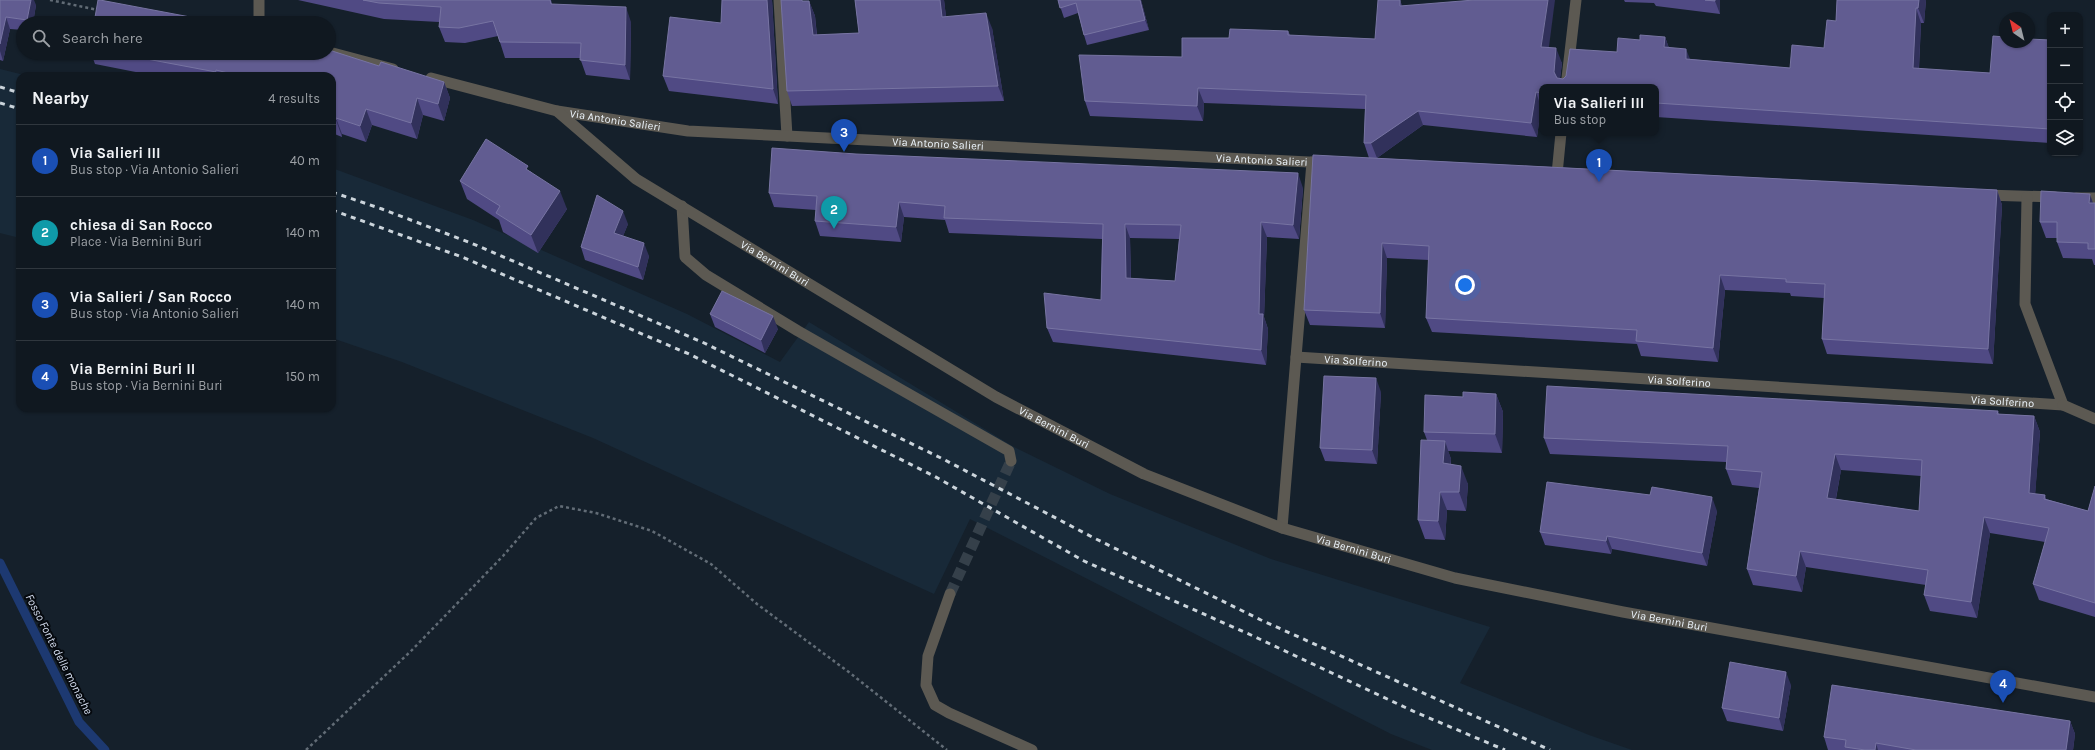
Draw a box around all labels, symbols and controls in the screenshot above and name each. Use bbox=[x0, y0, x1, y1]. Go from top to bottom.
north arrow bbox=[1999, 12, 2035, 48]
map controls bbox=[2047, 12, 2083, 156]
button: + bbox=[2047, 12, 2083, 48]
search box bbox=[16, 16, 336, 60]
icon: search bbox=[30, 27, 52, 49]
text: Search here bbox=[62, 29, 143, 47]
button: − bbox=[2047, 48, 2083, 84]
popup bbox=[1539, 84, 1659, 136]
button: locate bbox=[2047, 84, 2083, 120]
text: Nearby bbox=[32, 88, 89, 108]
text: 4 results bbox=[268, 91, 320, 106]
text: Via Salieri III bbox=[1554, 94, 1644, 112]
street label: Via Antonio Salieri bbox=[569, 107, 662, 133]
text: Bus stop bbox=[1554, 112, 1606, 127]
pin: 3 bbox=[831, 119, 857, 152]
button: layers bbox=[2047, 120, 2083, 156]
street label: Via Antonio Salieri bbox=[892, 135, 984, 152]
text: Via Salieri III bbox=[70, 144, 161, 162]
pin: 1 bbox=[1586, 149, 1612, 182]
street label: Via Antonio Salieri bbox=[1216, 151, 1308, 168]
text: 1 bbox=[43, 153, 47, 168]
text: 40 m bbox=[290, 153, 320, 168]
text: Bus stop · Via Antonio Salieri bbox=[70, 162, 239, 177]
pin: 2 bbox=[821, 196, 847, 229]
text: chiesa di San Rocco bbox=[70, 216, 213, 234]
text: 2 bbox=[41, 225, 49, 240]
text: 140 m bbox=[285, 225, 320, 240]
text: Place · Via Bernini Buri bbox=[70, 234, 202, 249]
street label: Via Bernini Buri bbox=[738, 237, 812, 289]
your location bbox=[1455, 275, 1475, 295]
text: Via Salieri / San Rocco bbox=[70, 288, 232, 306]
text: 3 bbox=[41, 297, 49, 312]
text: 140 m bbox=[285, 297, 320, 312]
text: Bus stop · Via Antonio Salieri bbox=[70, 306, 239, 321]
street label: Via Solferino bbox=[1324, 352, 1388, 369]
text: Via Bernini Buri II bbox=[70, 360, 195, 378]
text: 4 bbox=[41, 369, 49, 384]
text: 150 m bbox=[285, 369, 320, 384]
street label: Via Solferino bbox=[1647, 373, 1711, 389]
text: Bus stop · Via Bernini Buri bbox=[70, 378, 223, 393]
street label: Via Solferino bbox=[1971, 393, 2035, 410]
street label: Via Bernini Buri bbox=[1017, 404, 1092, 451]
street label: Via Bernini Buri bbox=[1314, 532, 1393, 566]
water label: Fosso Fonte delle monache bbox=[22, 591, 96, 717]
street label: Via Bernini Buri bbox=[1630, 607, 1709, 634]
pin: 4 bbox=[1990, 670, 2016, 703]

